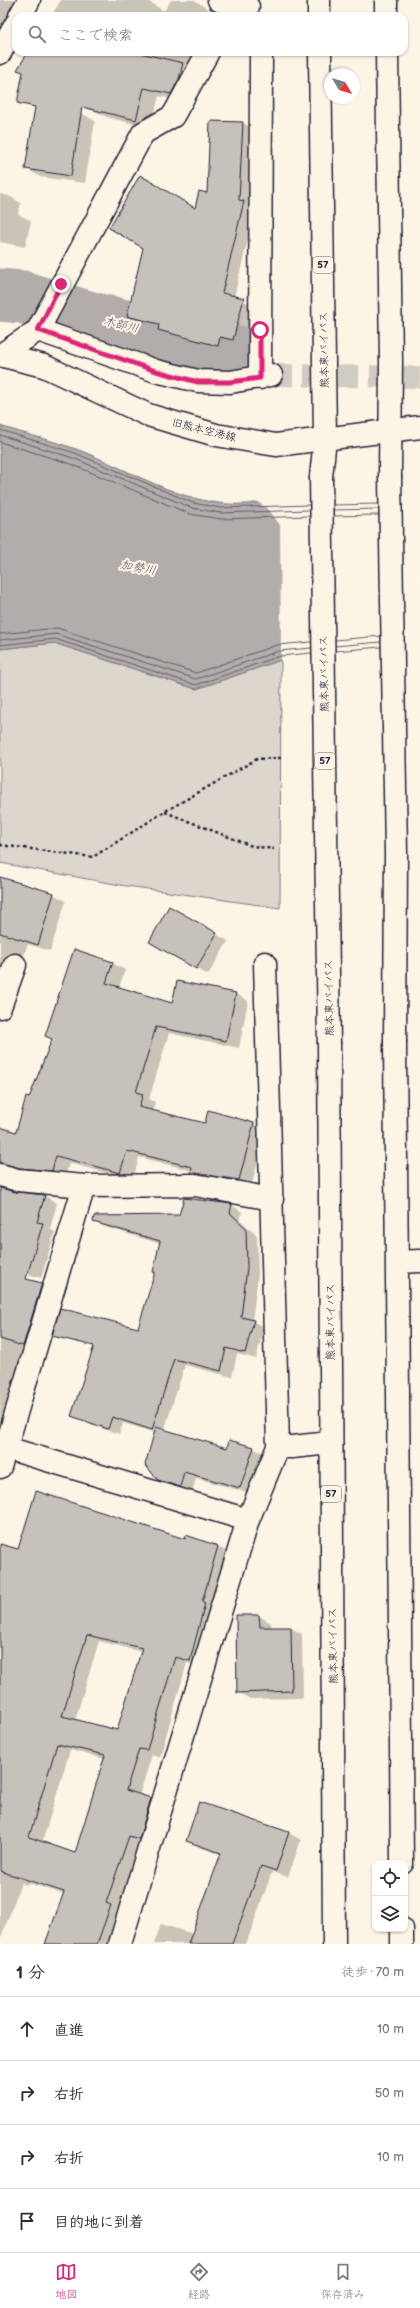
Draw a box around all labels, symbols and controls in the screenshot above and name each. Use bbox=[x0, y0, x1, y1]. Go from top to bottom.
search box bbox=[12, 12, 408, 56]
icon: search bbox=[26, 23, 48, 45]
text: ここで検索 bbox=[58, 26, 133, 45]
north arrow bbox=[324, 68, 360, 104]
road number: 57 bbox=[313, 257, 333, 273]
route end bbox=[52, 275, 70, 293]
street label: 熊本東バイパス bbox=[317, 312, 331, 388]
water label: 木部川 bbox=[102, 314, 140, 336]
route start bbox=[251, 321, 269, 339]
street label: 旧熊本空港線 bbox=[170, 416, 238, 444]
water label: 加勢川 bbox=[119, 557, 157, 579]
street label: 熊本東バイパス bbox=[317, 636, 331, 712]
road number: 57 bbox=[315, 753, 335, 769]
street label: 熊本東バイパス bbox=[322, 960, 336, 1036]
street label: 熊本東バイパス bbox=[324, 1284, 337, 1360]
road number: 57 bbox=[321, 1486, 341, 1502]
street label: 熊本東バイパス bbox=[326, 1608, 340, 1684]
map controls bbox=[372, 1860, 408, 1932]
button: locate bbox=[372, 1860, 408, 1896]
button: layers bbox=[372, 1896, 408, 1932]
text: 1 分 bbox=[16, 1963, 45, 1983]
text: 徒歩 · 70 m bbox=[342, 1964, 404, 1980]
icon: ahead bbox=[16, 2018, 38, 2040]
text: 直進 bbox=[54, 2021, 84, 2040]
text: 10 m bbox=[377, 2021, 404, 2037]
icon: right bbox=[16, 2082, 38, 2104]
text: 右折 bbox=[54, 2085, 84, 2104]
text: 50 m bbox=[375, 2085, 404, 2101]
icon: right bbox=[16, 2146, 38, 2168]
text: 右折 bbox=[54, 2149, 84, 2168]
text: 10 m bbox=[377, 2149, 404, 2165]
icon: arrive bbox=[16, 2210, 38, 2232]
text: 目的地に到着 bbox=[54, 2213, 144, 2232]
tab: 地図 bbox=[55, 2261, 77, 2301]
tab: 経路 bbox=[188, 2261, 210, 2301]
tab: 保存済み bbox=[321, 2261, 365, 2301]

